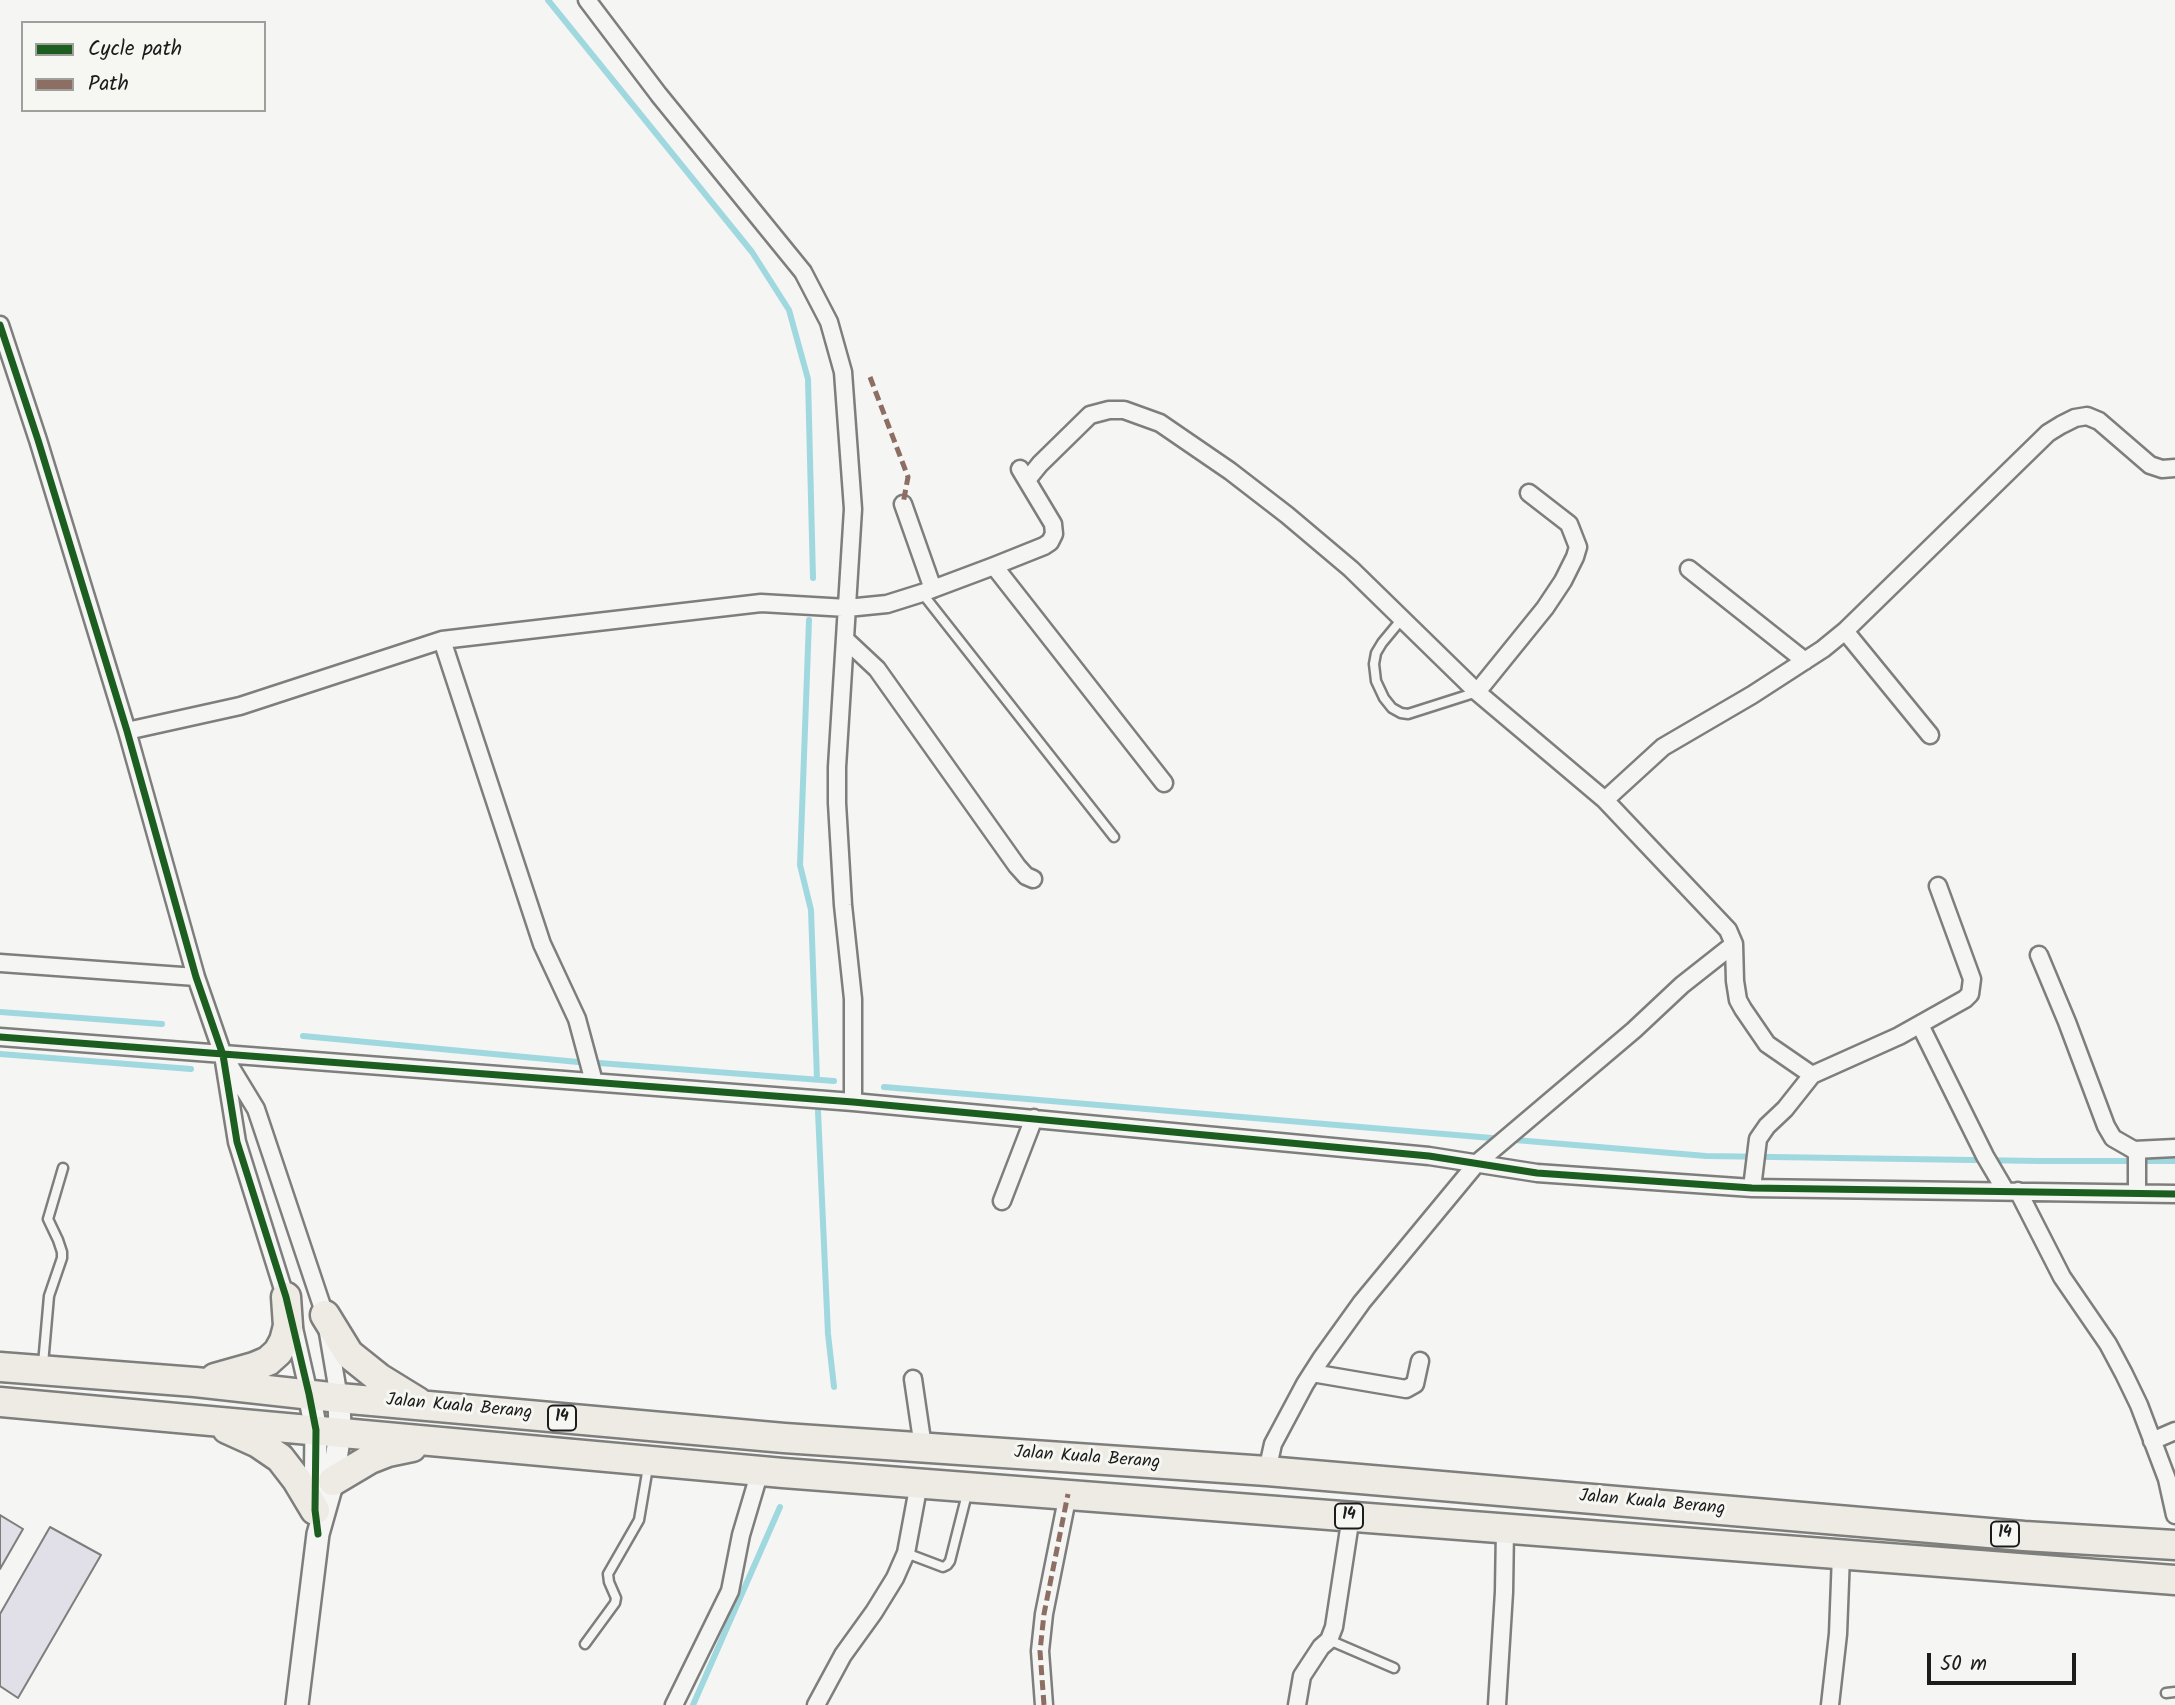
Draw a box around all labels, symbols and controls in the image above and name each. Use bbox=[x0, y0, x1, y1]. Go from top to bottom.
legend bbox=[21, 21, 266, 112]
text: Cycle path bbox=[88, 33, 182, 66]
text: Path bbox=[88, 68, 129, 101]
street label: Jalan Kuala Berang bbox=[385, 1391, 533, 1425]
road number: 14 bbox=[548, 1406, 576, 1430]
street label: Jalan Kuala Berang bbox=[1013, 1443, 1161, 1475]
street label: Jalan Kuala Berang bbox=[1578, 1487, 1726, 1521]
road number: 14 bbox=[1335, 1504, 1363, 1528]
road number: 14 bbox=[1991, 1522, 2019, 1546]
scale bar bbox=[1930, 1638, 2079, 1682]
text: 50 m bbox=[1940, 1648, 1987, 1681]

